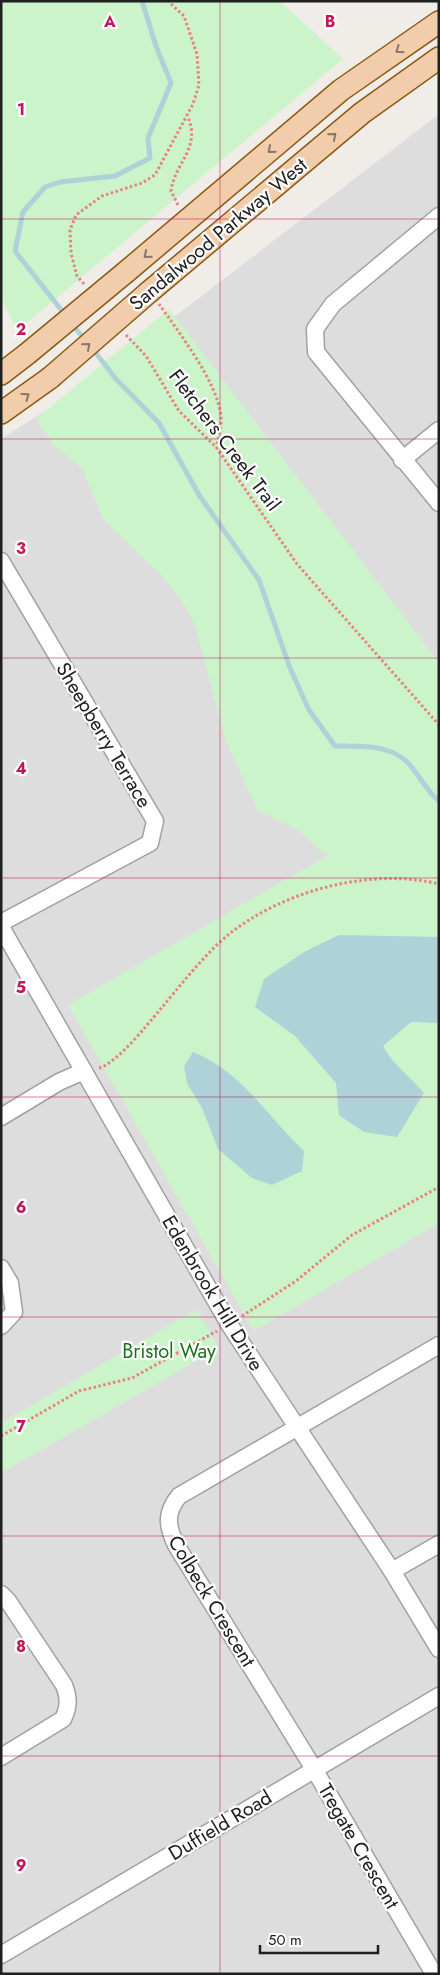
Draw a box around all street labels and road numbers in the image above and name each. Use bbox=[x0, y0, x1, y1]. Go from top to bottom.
street label: Sandalwood Parkway West bbox=[123, 151, 314, 318]
street label: Fletchers Creek Trail bbox=[162, 363, 288, 517]
street label: Sheepberry Terrace bbox=[49, 657, 159, 813]
street label: Edenbrook Hill Drive bbox=[155, 1210, 271, 1377]
street label: Colbeck Crescent bbox=[161, 1530, 262, 1673]
street label: Tregate Crescent bbox=[311, 1778, 406, 1914]
street label: Duffield Road bbox=[163, 1783, 278, 1868]

